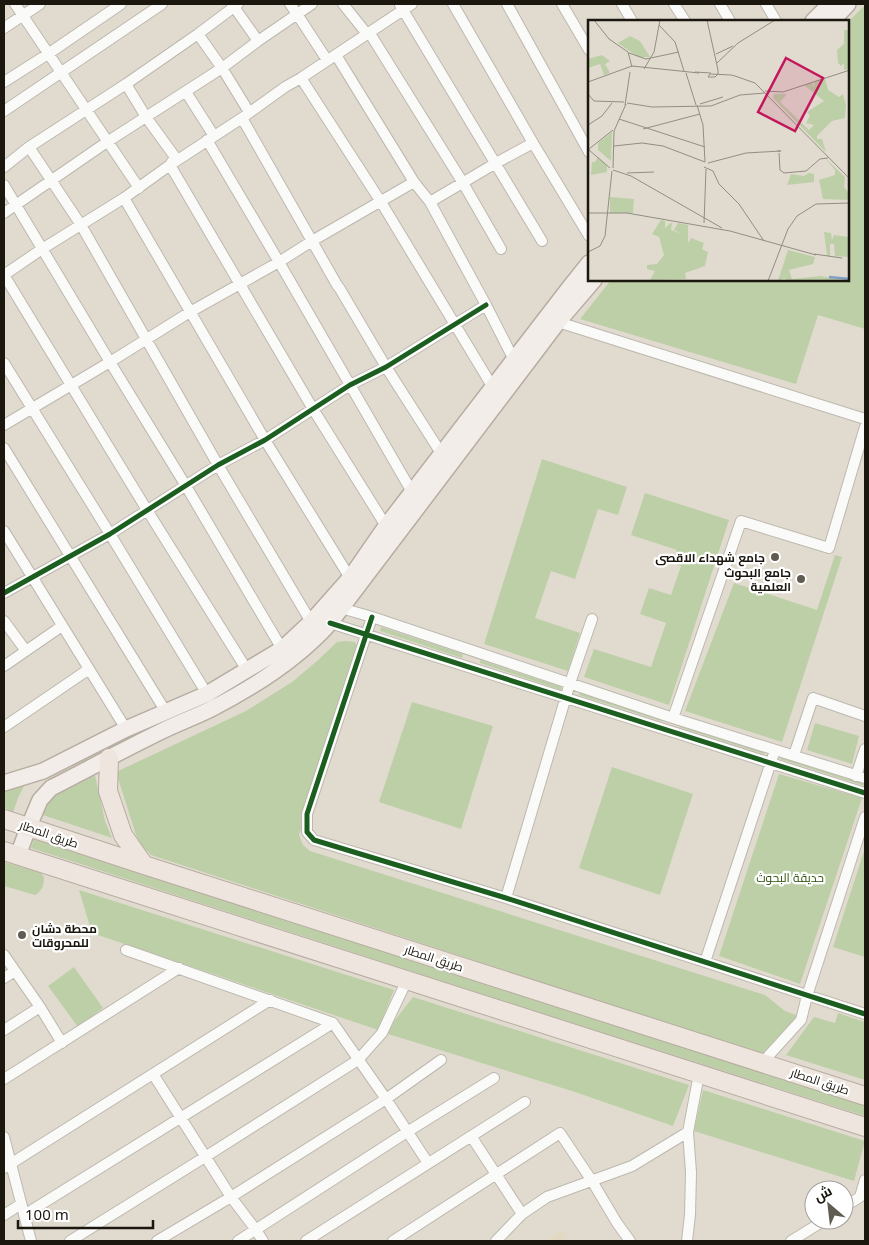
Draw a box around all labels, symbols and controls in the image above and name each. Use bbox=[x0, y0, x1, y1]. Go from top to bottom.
inset map bbox=[588, 20, 849, 281]
place label: جامع شهداء الاقصى bbox=[655, 549, 765, 567]
marker: جامع شهداء الاقصى bbox=[769, 551, 781, 563]
place label: جامع البحوث العلمية bbox=[724, 564, 791, 595]
marker: جامع البحوث العلمية bbox=[795, 573, 807, 585]
street label: طريق المطار bbox=[17, 816, 81, 852]
park label: حديقة البحوث bbox=[756, 869, 824, 886]
place label: محطة دشان للمحروقات bbox=[32, 920, 97, 951]
marker: محطة دشان للمحروقات bbox=[16, 929, 28, 941]
street label: طريق المطار bbox=[401, 940, 466, 976]
street label: طريق المطار bbox=[787, 1063, 852, 1099]
north arrow bbox=[804, 1180, 854, 1230]
text: ش bbox=[810, 1180, 835, 1206]
scale bar bbox=[18, 1198, 152, 1230]
text: 100 m bbox=[25, 1204, 69, 1224]

